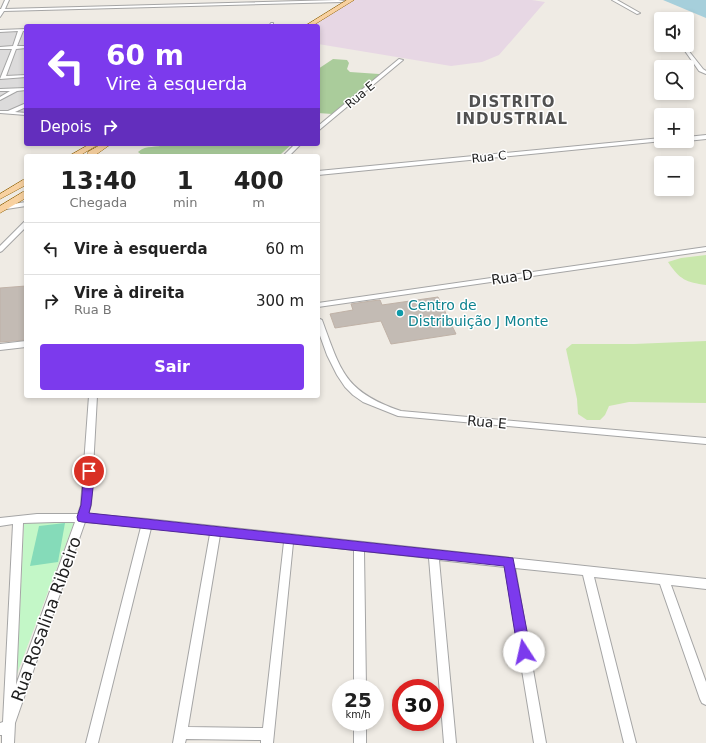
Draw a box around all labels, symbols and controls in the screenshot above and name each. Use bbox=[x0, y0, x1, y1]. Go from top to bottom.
map controls bbox=[654, 12, 694, 196]
button: sound bbox=[654, 12, 694, 52]
text: 60 m bbox=[106, 39, 184, 72]
icon: left bbox=[40, 40, 92, 92]
button: search bbox=[654, 60, 694, 100]
text: Vire à esquerda bbox=[106, 73, 247, 94]
street label: Rua E bbox=[342, 79, 378, 111]
district label: DISTRITO INDUSTRIAL bbox=[456, 93, 568, 128]
button: + bbox=[654, 108, 694, 148]
icon: right bbox=[99, 116, 121, 138]
text: Depois bbox=[40, 118, 91, 136]
street label: Rua C bbox=[471, 148, 507, 166]
button: − bbox=[654, 156, 694, 196]
text: 13:40 bbox=[60, 167, 137, 195]
text: 1 bbox=[177, 167, 193, 195]
text: 400 bbox=[234, 167, 284, 195]
text: Chegada bbox=[70, 195, 127, 210]
text: min bbox=[173, 195, 197, 210]
text: m bbox=[252, 195, 265, 210]
icon: left bbox=[40, 238, 62, 260]
text: Vire à esquerda bbox=[74, 240, 208, 258]
text: 60 m bbox=[266, 240, 304, 258]
street label: Rua D bbox=[490, 266, 534, 288]
text: Vire à direita bbox=[74, 284, 185, 302]
icon: right bbox=[40, 290, 62, 312]
text: 300 m bbox=[256, 292, 304, 310]
place label: Centro de Distribuição J Monte bbox=[408, 297, 548, 329]
text: Rua B bbox=[74, 302, 112, 317]
marker: Centro de Distribuição J Monte bbox=[395, 308, 405, 318]
button: Sair bbox=[40, 344, 304, 390]
street label: Rua E bbox=[466, 412, 508, 432]
pin bbox=[72, 454, 106, 488]
icon: arrive bbox=[78, 460, 100, 482]
street label: Rua Rosalina Ribeiro bbox=[7, 534, 85, 704]
position arrow bbox=[503, 631, 545, 673]
speed limit sign: 30 bbox=[392, 679, 444, 731]
text: 25 bbox=[344, 688, 372, 712]
text: km/h bbox=[345, 709, 371, 720]

